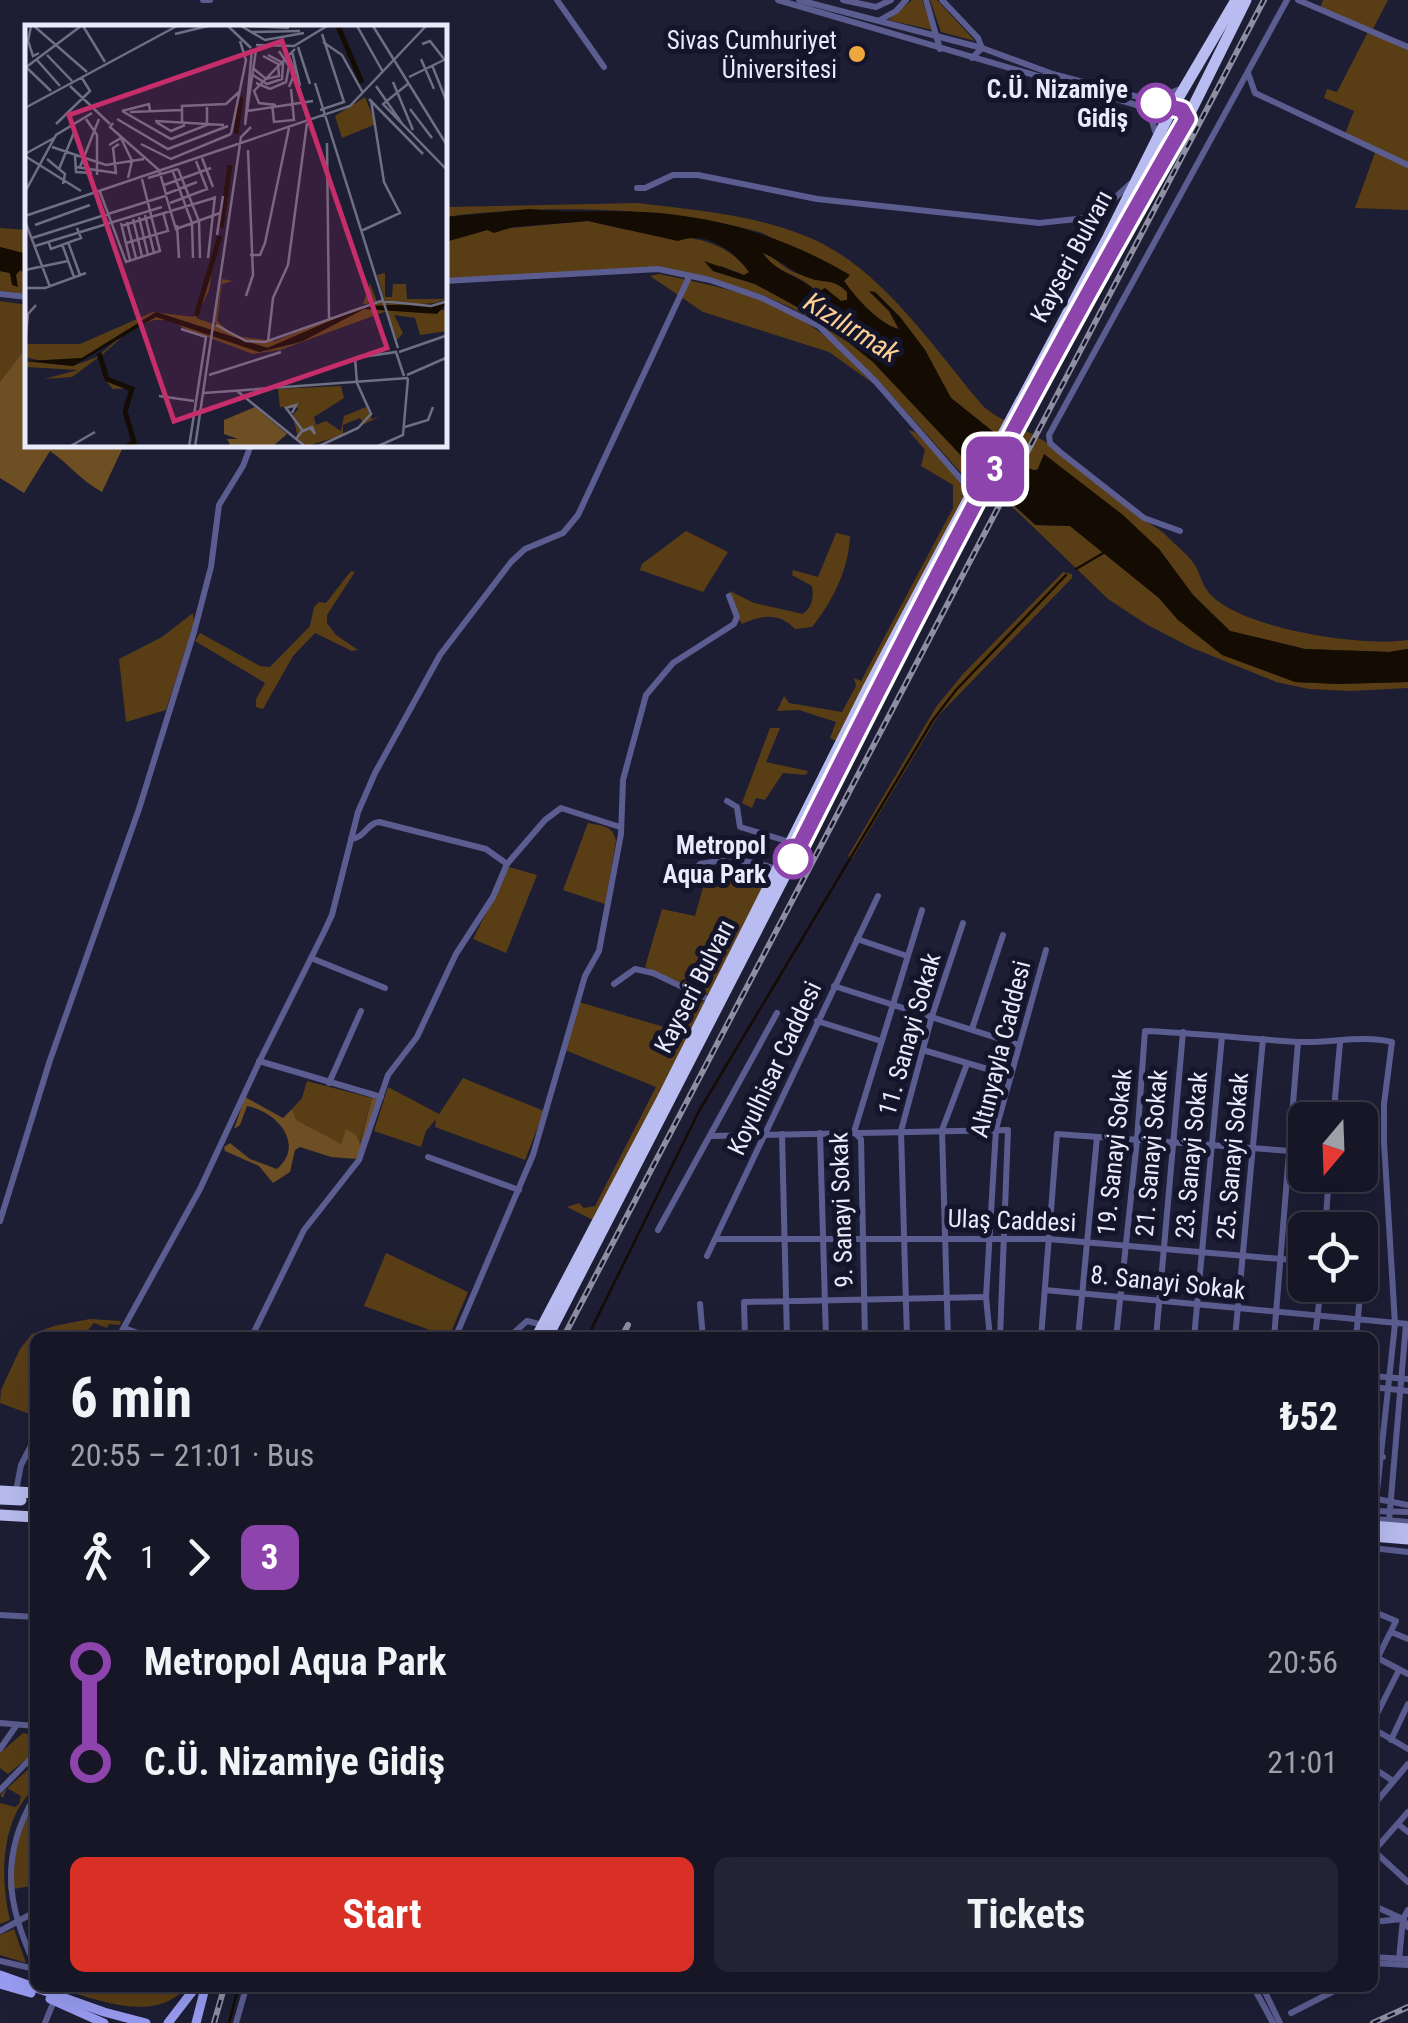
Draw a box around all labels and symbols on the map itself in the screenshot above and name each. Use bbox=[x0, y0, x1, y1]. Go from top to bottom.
inset map bbox=[25, 25, 448, 448]
place label: Sivas Cumhuriyet Üniversitesi bbox=[667, 26, 837, 84]
marker: Sivas Cumhuriyet Üniversitesi bbox=[846, 43, 868, 65]
place label: C.Ü. Nizamiye Gidiş bbox=[987, 74, 1128, 133]
marker: C.Ü. Nizamiye Gidiş bbox=[1137, 84, 1175, 122]
street label: Kayseri Bulvarı bbox=[1024, 185, 1118, 327]
water label: Kızılırmak bbox=[798, 285, 906, 370]
line badge: 3 bbox=[962, 436, 1028, 502]
place label: Metropol Aqua Park bbox=[663, 831, 766, 889]
marker: Metropol Aqua Park bbox=[774, 840, 812, 878]
street label: Kayseri Bulvarı bbox=[648, 915, 740, 1058]
street label: 11. Sanayi Sokak bbox=[872, 949, 947, 1119]
street label: Altınyayla Caddesi bbox=[964, 958, 1036, 1141]
street label: Koyulhisar Caddesi bbox=[722, 977, 827, 1160]
street label: 19. Sanayi Sokak bbox=[1091, 1066, 1138, 1237]
street label: 21. Sanayi Sokak bbox=[1130, 1067, 1173, 1238]
street label: 23. Sanayi Sokak bbox=[1170, 1069, 1213, 1240]
street label: 25. Sanayi Sokak bbox=[1211, 1070, 1254, 1241]
north arrow bbox=[1288, 1102, 1378, 1192]
street label: 9. Sanayi Sokak bbox=[824, 1131, 859, 1288]
street label: Ulaş Caddesi bbox=[947, 1204, 1077, 1237]
street label: 8. Sanayi Sokak bbox=[1089, 1260, 1247, 1305]

